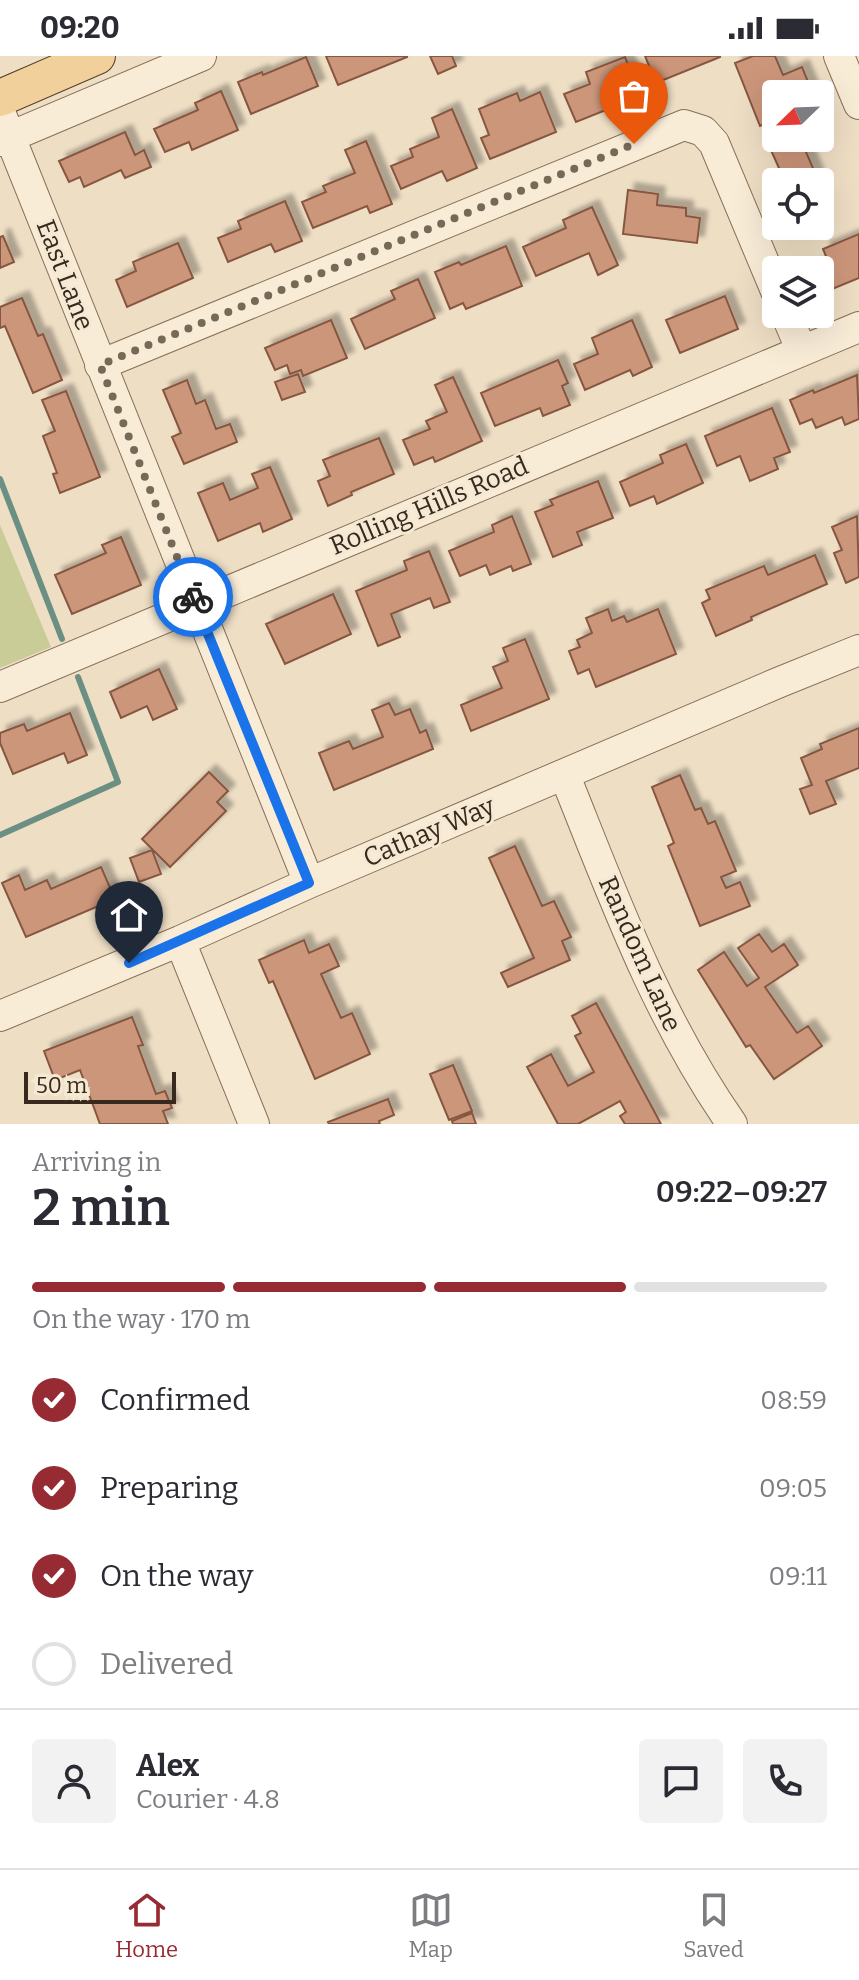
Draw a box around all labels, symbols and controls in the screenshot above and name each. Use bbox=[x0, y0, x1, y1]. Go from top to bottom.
text: 09:20 bbox=[40, 10, 120, 46]
pin bbox=[600, 62, 668, 144]
icon: bag bbox=[612, 74, 656, 118]
north arrow bbox=[762, 80, 834, 152]
map controls bbox=[762, 80, 834, 328]
button: locate bbox=[762, 168, 834, 240]
street label: East Lane bbox=[30, 215, 100, 335]
button: layers bbox=[762, 256, 834, 328]
street label: Rolling Hills Road bbox=[325, 450, 533, 562]
courier bbox=[153, 557, 233, 637]
icon: bike bbox=[171, 575, 215, 619]
street label: Cathay Way bbox=[359, 790, 500, 874]
street label: Random Lane bbox=[592, 872, 688, 1036]
pin bbox=[95, 881, 163, 963]
icon: home bbox=[107, 893, 151, 937]
scale bar bbox=[24, 1068, 176, 1104]
text: 50 m bbox=[36, 1072, 87, 1099]
text: Arriving in bbox=[32, 1147, 161, 1178]
text: 09:22–09:27 bbox=[656, 1174, 827, 1210]
text: 2 min bbox=[32, 1176, 170, 1239]
text: On the way · 170 m bbox=[32, 1304, 250, 1335]
icon: check bbox=[32, 1378, 76, 1422]
text: Confirmed bbox=[100, 1382, 250, 1418]
text: 08:59 bbox=[760, 1385, 827, 1416]
icon: check bbox=[32, 1466, 76, 1510]
text: Preparing bbox=[100, 1470, 238, 1506]
text: 09:05 bbox=[759, 1473, 827, 1504]
icon: check bbox=[32, 1554, 76, 1598]
text: On the way bbox=[100, 1558, 253, 1594]
text: 09:11 bbox=[768, 1561, 827, 1592]
text: Delivered bbox=[100, 1646, 233, 1682]
button: person bbox=[32, 1739, 116, 1823]
button: chat bbox=[639, 1739, 723, 1823]
button: phone bbox=[743, 1739, 827, 1823]
text: Alex bbox=[136, 1748, 199, 1784]
text: Courier · 4.8 bbox=[136, 1784, 280, 1815]
tab: Home bbox=[115, 1888, 178, 1963]
tab: Map bbox=[408, 1888, 453, 1963]
tab: Saved bbox=[683, 1888, 744, 1963]

